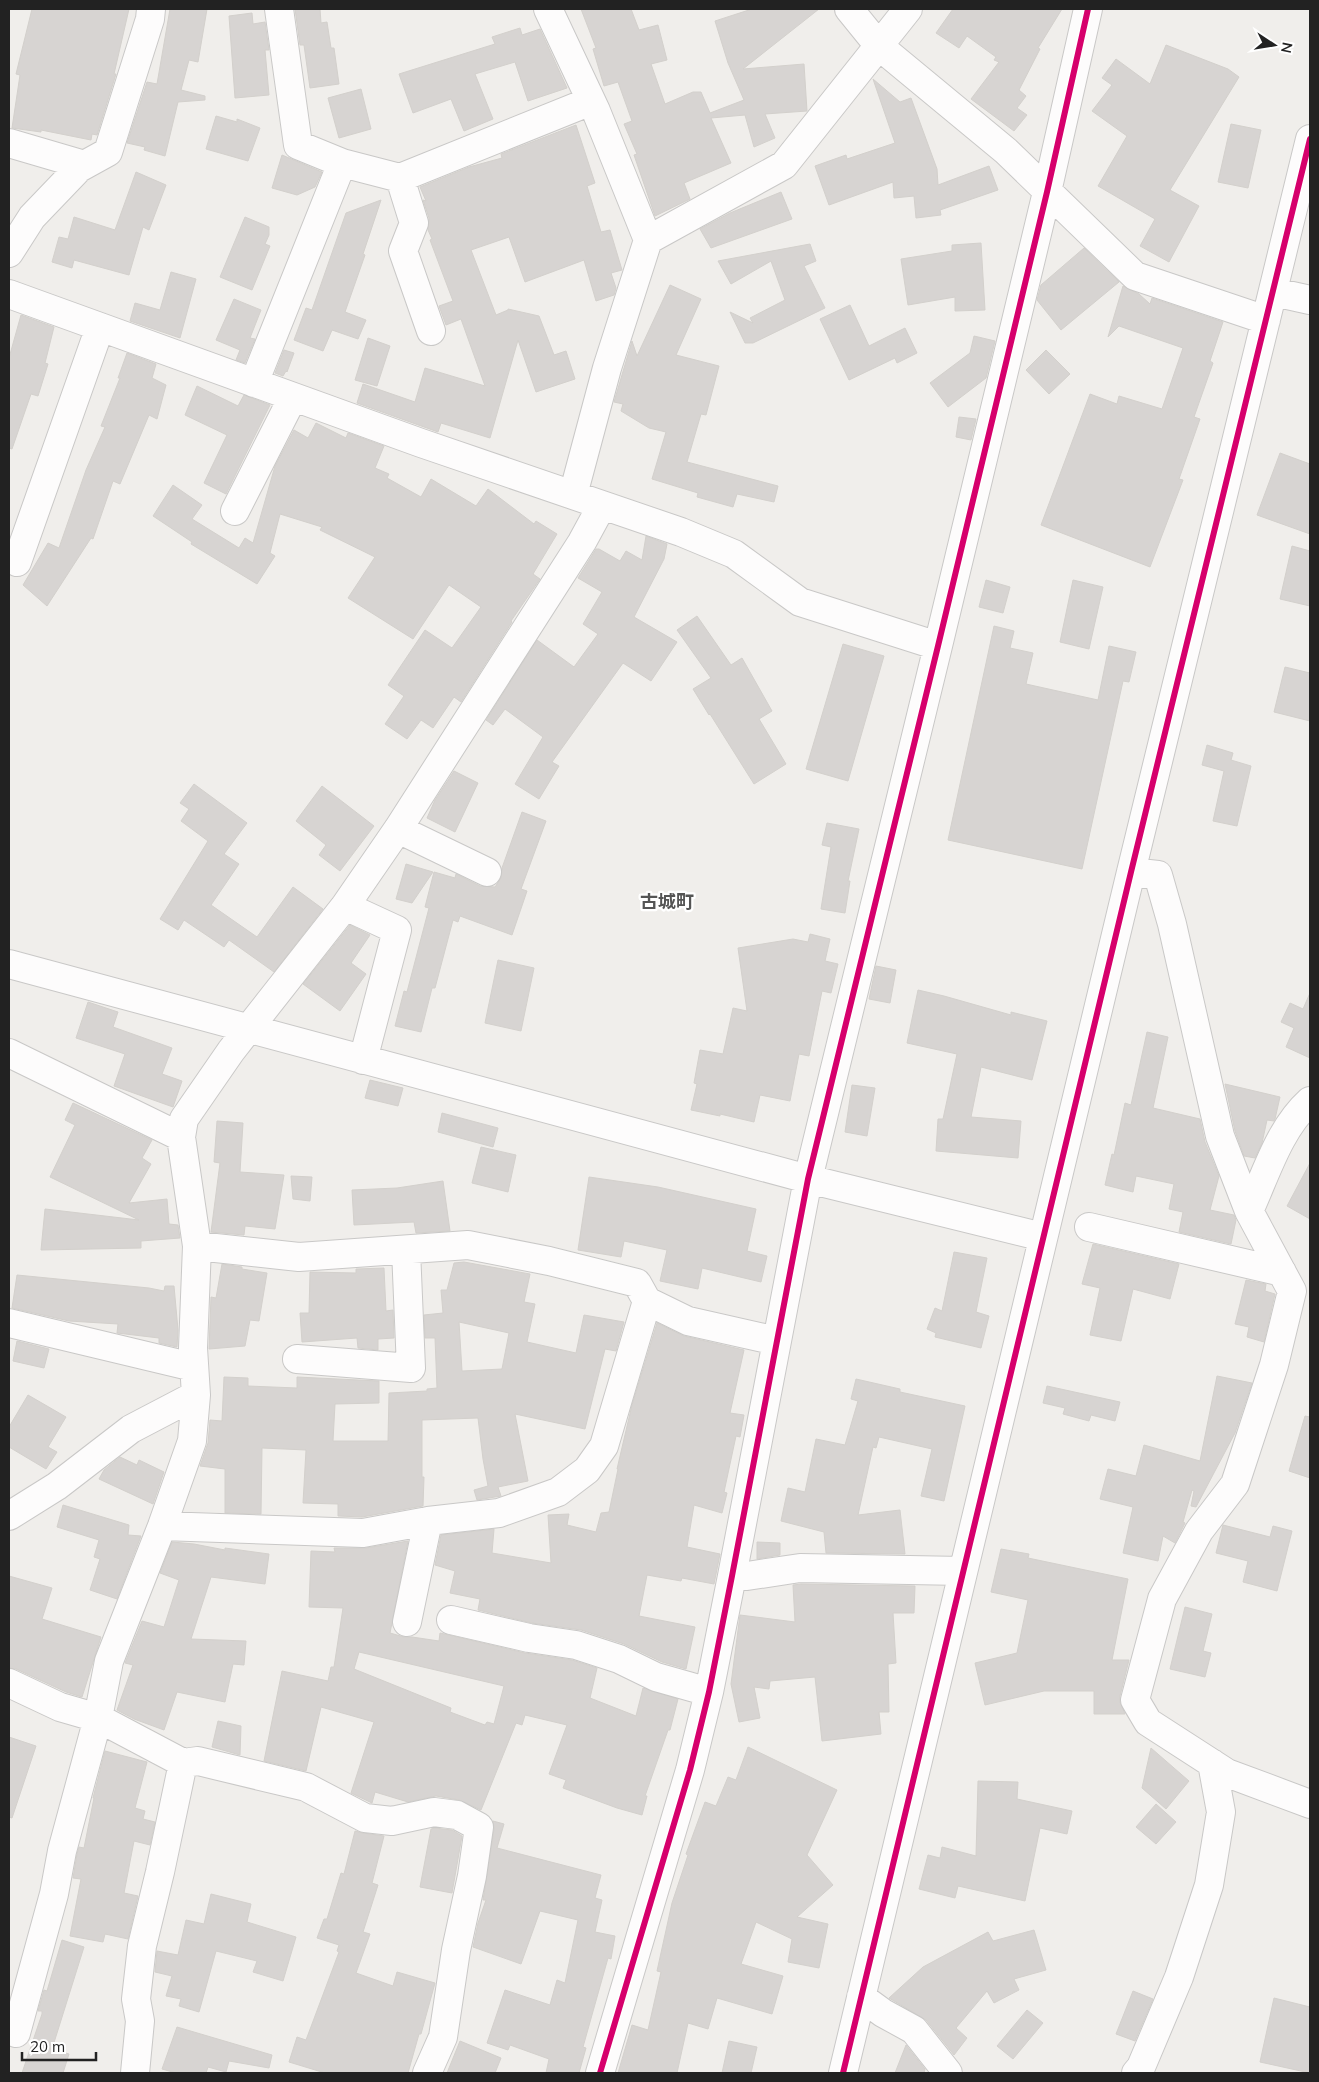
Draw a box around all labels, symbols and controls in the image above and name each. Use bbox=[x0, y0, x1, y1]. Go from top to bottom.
north arrow bbox=[1249, 20, 1299, 70]
text: N bbox=[1277, 41, 1297, 55]
district label: 古城町 bbox=[640, 890, 694, 913]
scale bar bbox=[22, 2030, 96, 2062]
text: 20 m bbox=[30, 2037, 65, 2056]

